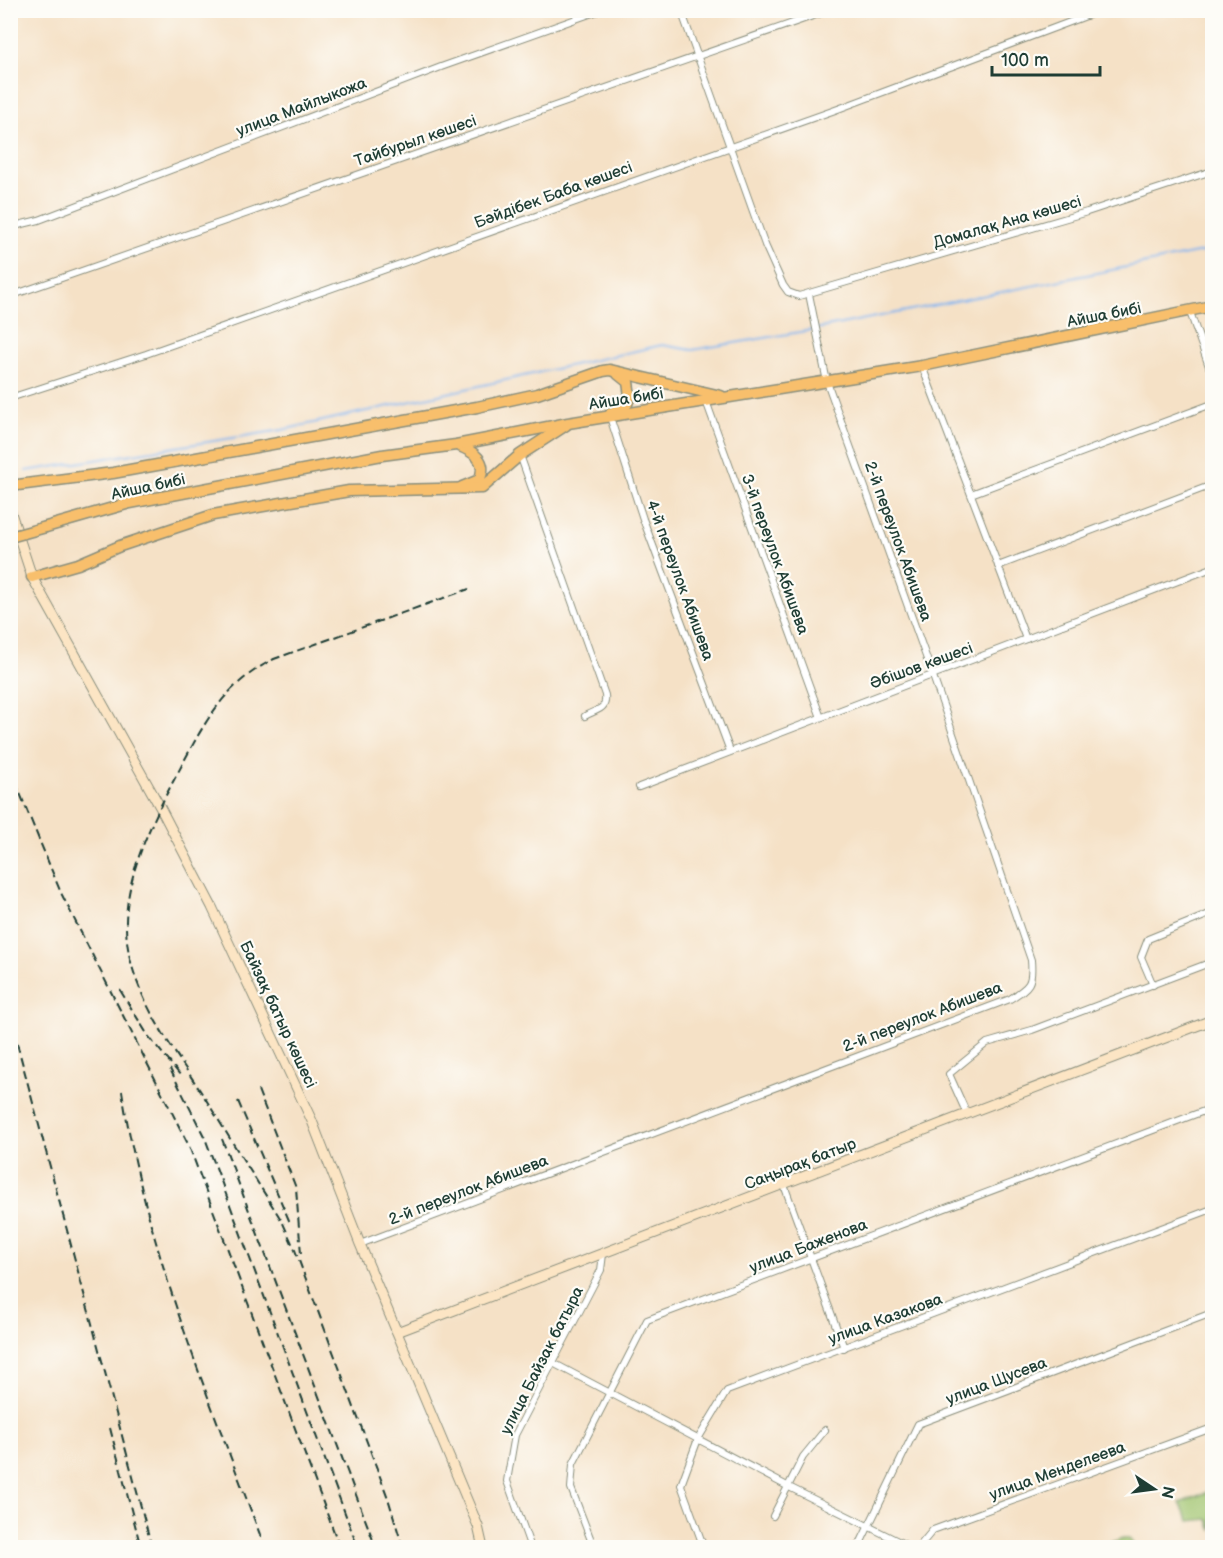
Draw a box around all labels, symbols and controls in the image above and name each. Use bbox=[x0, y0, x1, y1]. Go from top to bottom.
scale bar bbox=[992, 39, 1100, 77]
text: 100 m bbox=[1001, 50, 1049, 71]
street label: улица Майлыкожа bbox=[234, 74, 370, 141]
street label: Тайбурыл көшесі bbox=[352, 112, 479, 171]
street label: Бәйдібек Баба көшесі bbox=[472, 158, 635, 233]
street label: Домалақ Ана көшесі bbox=[931, 192, 1084, 253]
street label: Айша бибі bbox=[1065, 299, 1143, 332]
street label: Айша бибі bbox=[587, 384, 665, 415]
street label: 2-й переулок Абишева bbox=[860, 459, 936, 625]
street label: Айша бибі bbox=[109, 470, 187, 505]
street label: 3-й переулок Абишева bbox=[737, 472, 813, 638]
street label: 4-й переулок Абишева bbox=[642, 498, 718, 664]
street label: Әбішов көшесі bbox=[867, 639, 976, 694]
street label: Байзақ батыр көшесі bbox=[235, 938, 320, 1091]
street label: 2-й переулок Абишева bbox=[840, 978, 1005, 1057]
street label: Саңырақ батыр bbox=[742, 1134, 859, 1194]
street label: 2-й переулок Абишева bbox=[386, 1151, 551, 1230]
street label: улица Баженова bbox=[747, 1215, 871, 1278]
street label: улица Байзак батыра bbox=[497, 1283, 588, 1438]
street label: улица Казакова bbox=[826, 1290, 946, 1349]
street label: улица Щусева bbox=[944, 1353, 1050, 1409]
street label: улица Менделеева bbox=[987, 1438, 1129, 1505]
north arrow bbox=[1124, 1459, 1184, 1519]
text: N bbox=[1157, 1484, 1178, 1500]

